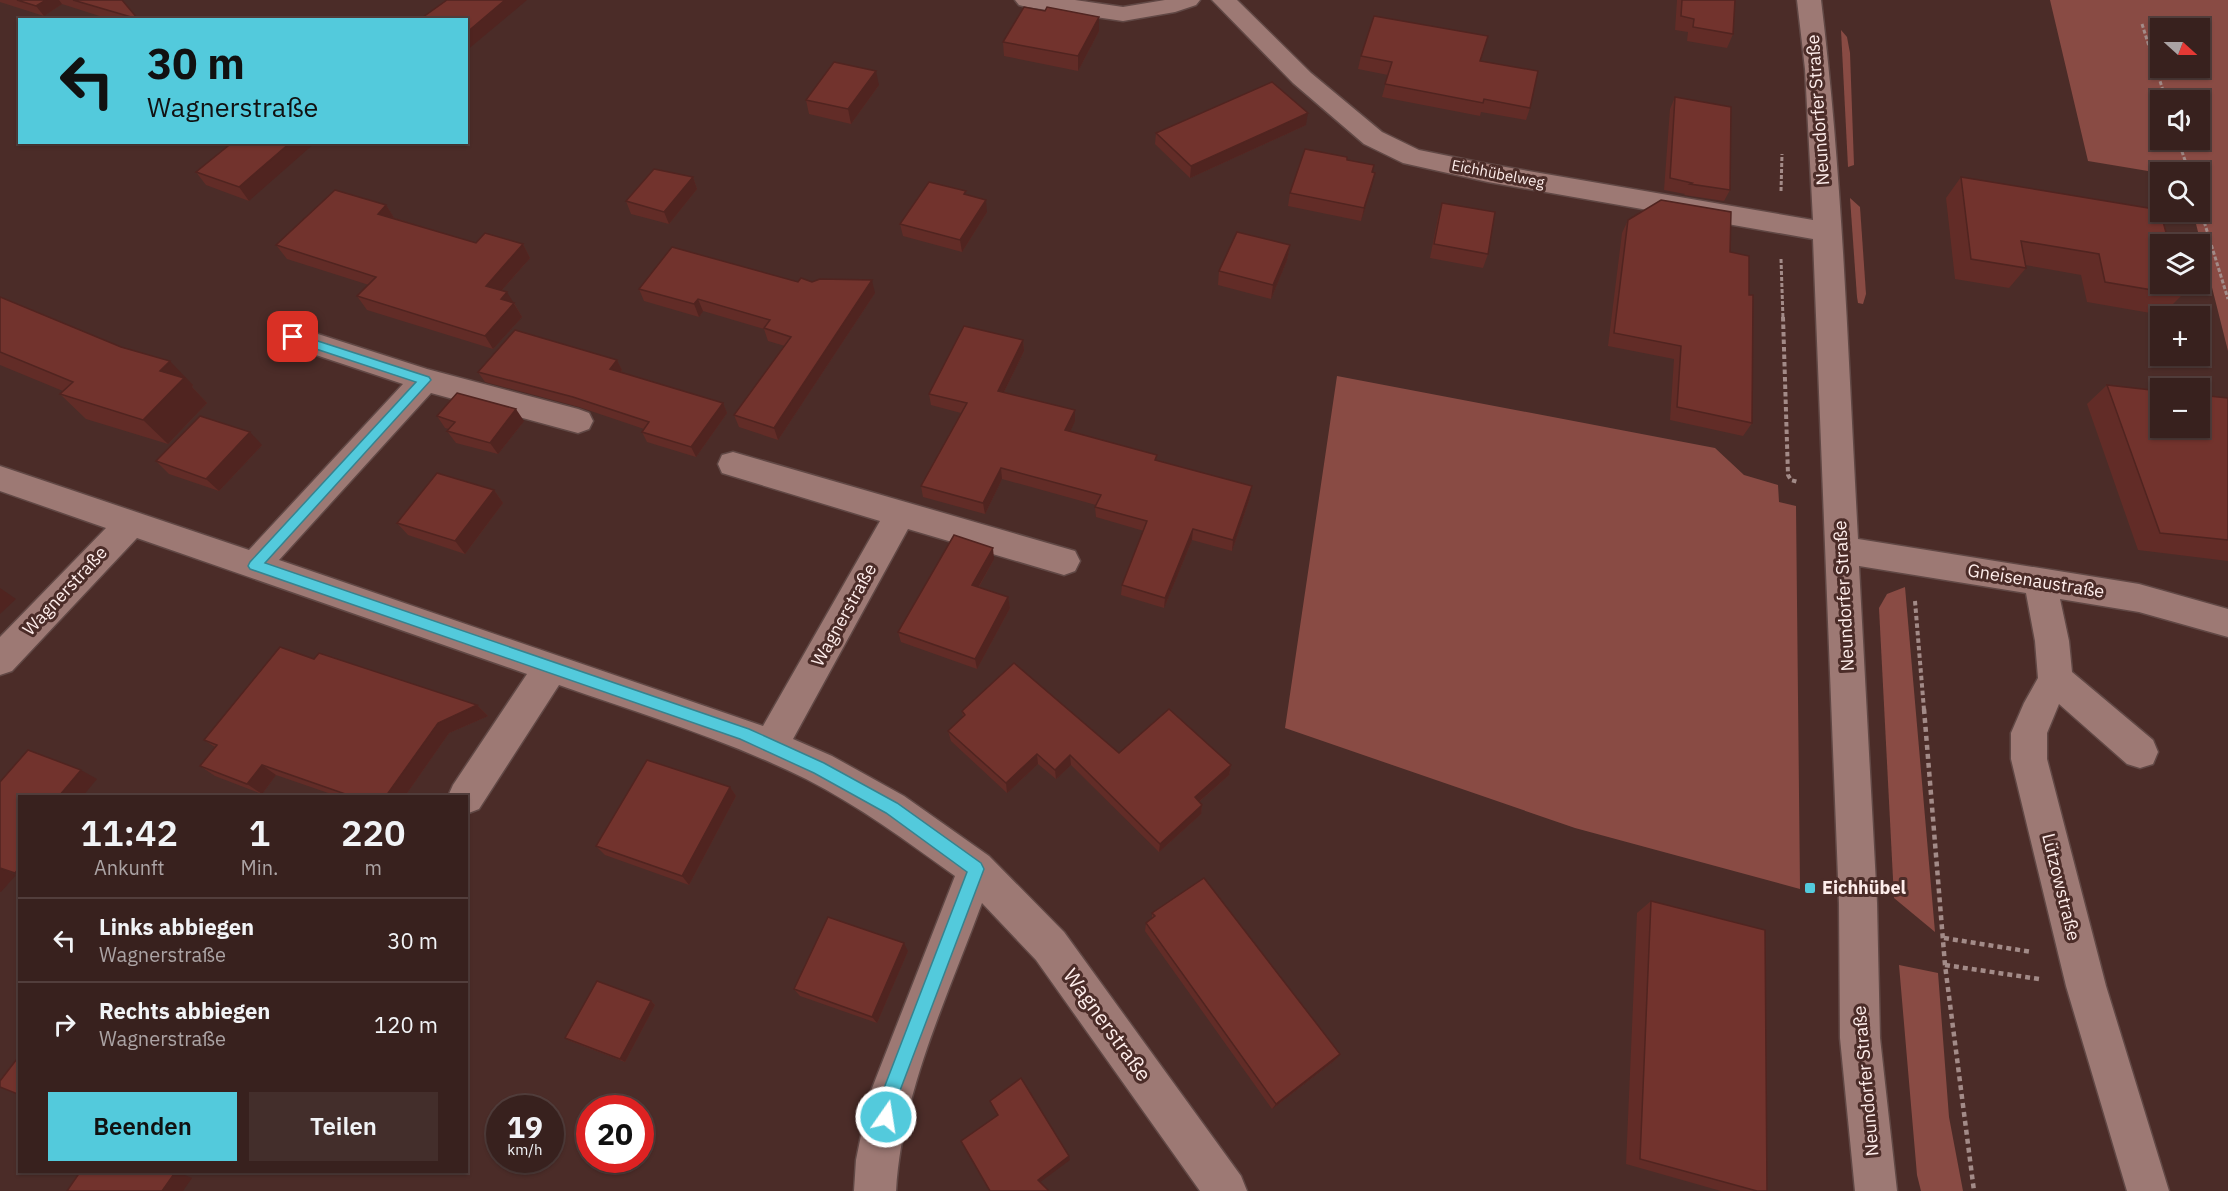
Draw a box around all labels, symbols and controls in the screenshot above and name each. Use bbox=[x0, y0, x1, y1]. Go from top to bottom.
north arrow bbox=[2150, 18, 2210, 78]
map controls bbox=[2150, 18, 2210, 438]
street label: Neundorfer Straße bbox=[1801, 34, 1834, 186]
text: 30 m bbox=[147, 36, 245, 91]
icon: left bbox=[48, 42, 126, 120]
text: Wagnerstraße bbox=[147, 89, 318, 124]
button: sound bbox=[2150, 90, 2210, 150]
street label: Eichhübelweg bbox=[1450, 155, 1546, 192]
button: search bbox=[2150, 162, 2210, 222]
button: layers bbox=[2150, 234, 2210, 294]
button: + bbox=[2150, 306, 2210, 366]
pin bbox=[267, 311, 318, 362]
icon: arrive bbox=[276, 320, 309, 353]
button: − bbox=[2150, 378, 2210, 438]
street label: Neundorfer Straße bbox=[1828, 520, 1859, 672]
street label: Wagnerstraße bbox=[17, 541, 112, 640]
street label: Gneisenaustraße bbox=[1966, 558, 2106, 603]
street label: Wagnerstraße bbox=[806, 559, 881, 670]
text: 11:42 bbox=[80, 809, 178, 856]
text: 1 bbox=[249, 809, 270, 856]
text: 220 bbox=[341, 809, 406, 856]
street label: Lützowstraße bbox=[2037, 831, 2086, 943]
text: Ankunft bbox=[94, 854, 165, 881]
text: Min. bbox=[241, 854, 279, 881]
text: m bbox=[365, 854, 382, 881]
place label: Eichhübel bbox=[1822, 876, 1907, 899]
marker: Eichhübel bbox=[1803, 881, 1817, 895]
text: Links abbiegen bbox=[99, 912, 254, 941]
icon: left bbox=[48, 924, 81, 957]
text: 30 m bbox=[387, 926, 438, 955]
text: Wagnerstraße bbox=[99, 941, 226, 968]
street label: Wagnerstraße bbox=[1057, 962, 1158, 1087]
text: Rechts abbiegen bbox=[99, 996, 270, 1025]
street label: Neundorfer Straße bbox=[1847, 1005, 1884, 1157]
icon: right bbox=[48, 1008, 81, 1041]
text: 120 m bbox=[374, 1010, 438, 1039]
text: Wagnerstraße bbox=[99, 1025, 226, 1052]
position arrow bbox=[854, 1085, 918, 1149]
button: Beenden bbox=[48, 1092, 237, 1161]
button: Teilen bbox=[249, 1092, 438, 1161]
speed limit sign: 20 bbox=[576, 1095, 654, 1173]
text: 19 bbox=[507, 1107, 543, 1146]
text: km/h bbox=[507, 1140, 543, 1159]

